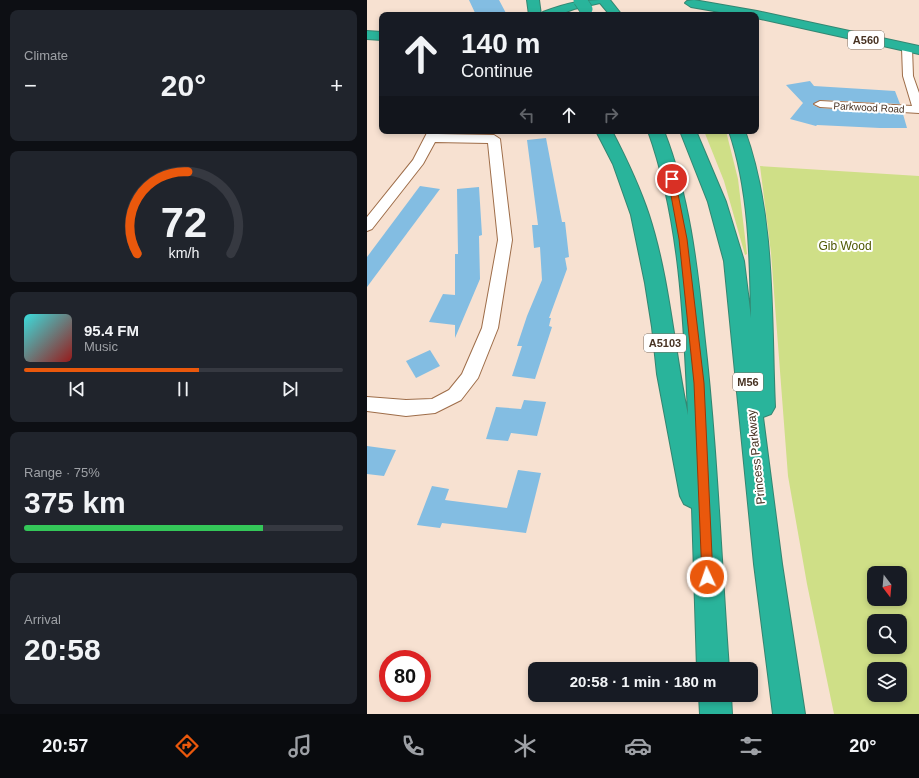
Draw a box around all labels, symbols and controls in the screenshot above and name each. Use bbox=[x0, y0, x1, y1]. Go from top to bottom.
icon: ahead bbox=[395, 28, 447, 80]
text: 140 m bbox=[461, 28, 540, 59]
road number: A560 bbox=[848, 31, 884, 49]
text: Climate bbox=[24, 48, 68, 63]
text: Continue bbox=[461, 61, 533, 81]
text: 20° bbox=[161, 69, 206, 102]
text: − bbox=[24, 73, 37, 98]
text: + bbox=[330, 73, 343, 98]
street label: Parkwood Road bbox=[833, 100, 905, 115]
icon: left bbox=[516, 104, 538, 126]
icon: ahead bbox=[558, 104, 580, 126]
icon: right bbox=[600, 104, 622, 126]
pin bbox=[655, 162, 689, 196]
icon: arrive bbox=[661, 168, 683, 190]
text: 72 bbox=[160, 199, 207, 246]
park label: Gib Wood bbox=[818, 239, 872, 253]
text: km/h bbox=[168, 245, 199, 261]
text: 95.4 FM bbox=[84, 322, 139, 339]
road number: A5103 bbox=[644, 334, 686, 352]
text: Music bbox=[84, 339, 118, 354]
road number: M56 bbox=[733, 373, 763, 391]
icon: previous bbox=[66, 378, 88, 400]
icon: pause bbox=[172, 378, 194, 400]
icon: next bbox=[279, 378, 301, 400]
street label: Princess Parkway bbox=[744, 409, 768, 505]
text: Range · 75% bbox=[24, 465, 100, 480]
text: 375 km bbox=[24, 486, 126, 519]
position arrow bbox=[686, 556, 728, 598]
north arrow bbox=[867, 566, 907, 606]
map controls bbox=[867, 566, 907, 702]
text: Arrival bbox=[24, 612, 61, 627]
button: search bbox=[867, 614, 907, 654]
text: 20:58 bbox=[24, 633, 101, 666]
speed limit sign: 80 bbox=[379, 650, 431, 702]
button: layers bbox=[867, 662, 907, 702]
text: 20:58 · 1 min · 180 m bbox=[570, 673, 716, 690]
icon: directions bbox=[173, 732, 201, 760]
icon: music bbox=[286, 732, 314, 760]
icon: phone bbox=[399, 732, 427, 760]
icon: climate bbox=[511, 732, 539, 760]
icon: car bbox=[624, 732, 652, 760]
icon: filters bbox=[737, 732, 765, 760]
text: 20:57 bbox=[42, 736, 88, 756]
text: 20° bbox=[849, 736, 877, 756]

